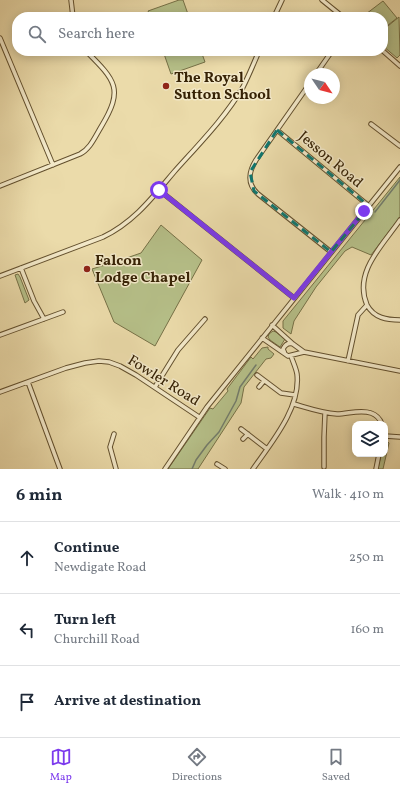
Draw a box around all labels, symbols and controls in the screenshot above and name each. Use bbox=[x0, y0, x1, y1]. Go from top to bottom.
search box bbox=[12, 12, 388, 56]
icon: search bbox=[26, 23, 48, 45]
text: Search here bbox=[58, 24, 135, 45]
place label: The Royal Sutton School bbox=[174, 68, 271, 106]
north arrow bbox=[304, 68, 340, 104]
marker: The Royal Sutton School bbox=[161, 81, 171, 91]
street label: Jesson Road bbox=[293, 127, 367, 193]
route start bbox=[150, 181, 168, 199]
route end bbox=[355, 202, 373, 220]
place label: Falcon Lodge Chapel bbox=[95, 251, 191, 289]
marker: Falcon Lodge Chapel bbox=[82, 264, 92, 274]
street label: Fowler Road bbox=[123, 351, 203, 412]
map controls bbox=[352, 421, 388, 457]
button: layers bbox=[352, 421, 388, 457]
text: 6 min bbox=[16, 484, 62, 507]
text: Walk · 410 m bbox=[312, 486, 384, 504]
text: Continue bbox=[54, 538, 119, 559]
icon: ahead bbox=[16, 547, 38, 569]
text: 250 m bbox=[349, 549, 384, 567]
text: Newdigate Road bbox=[54, 559, 146, 577]
text: Turn left bbox=[54, 610, 116, 631]
icon: left bbox=[16, 619, 38, 641]
text: 160 m bbox=[350, 621, 384, 639]
text: Churchill Road bbox=[54, 631, 140, 649]
icon: arrive bbox=[16, 691, 38, 713]
text: Arrive at destination bbox=[54, 691, 201, 712]
tab: Map bbox=[50, 746, 72, 785]
tab: Directions bbox=[172, 746, 222, 785]
tab: Saved bbox=[322, 746, 350, 785]

